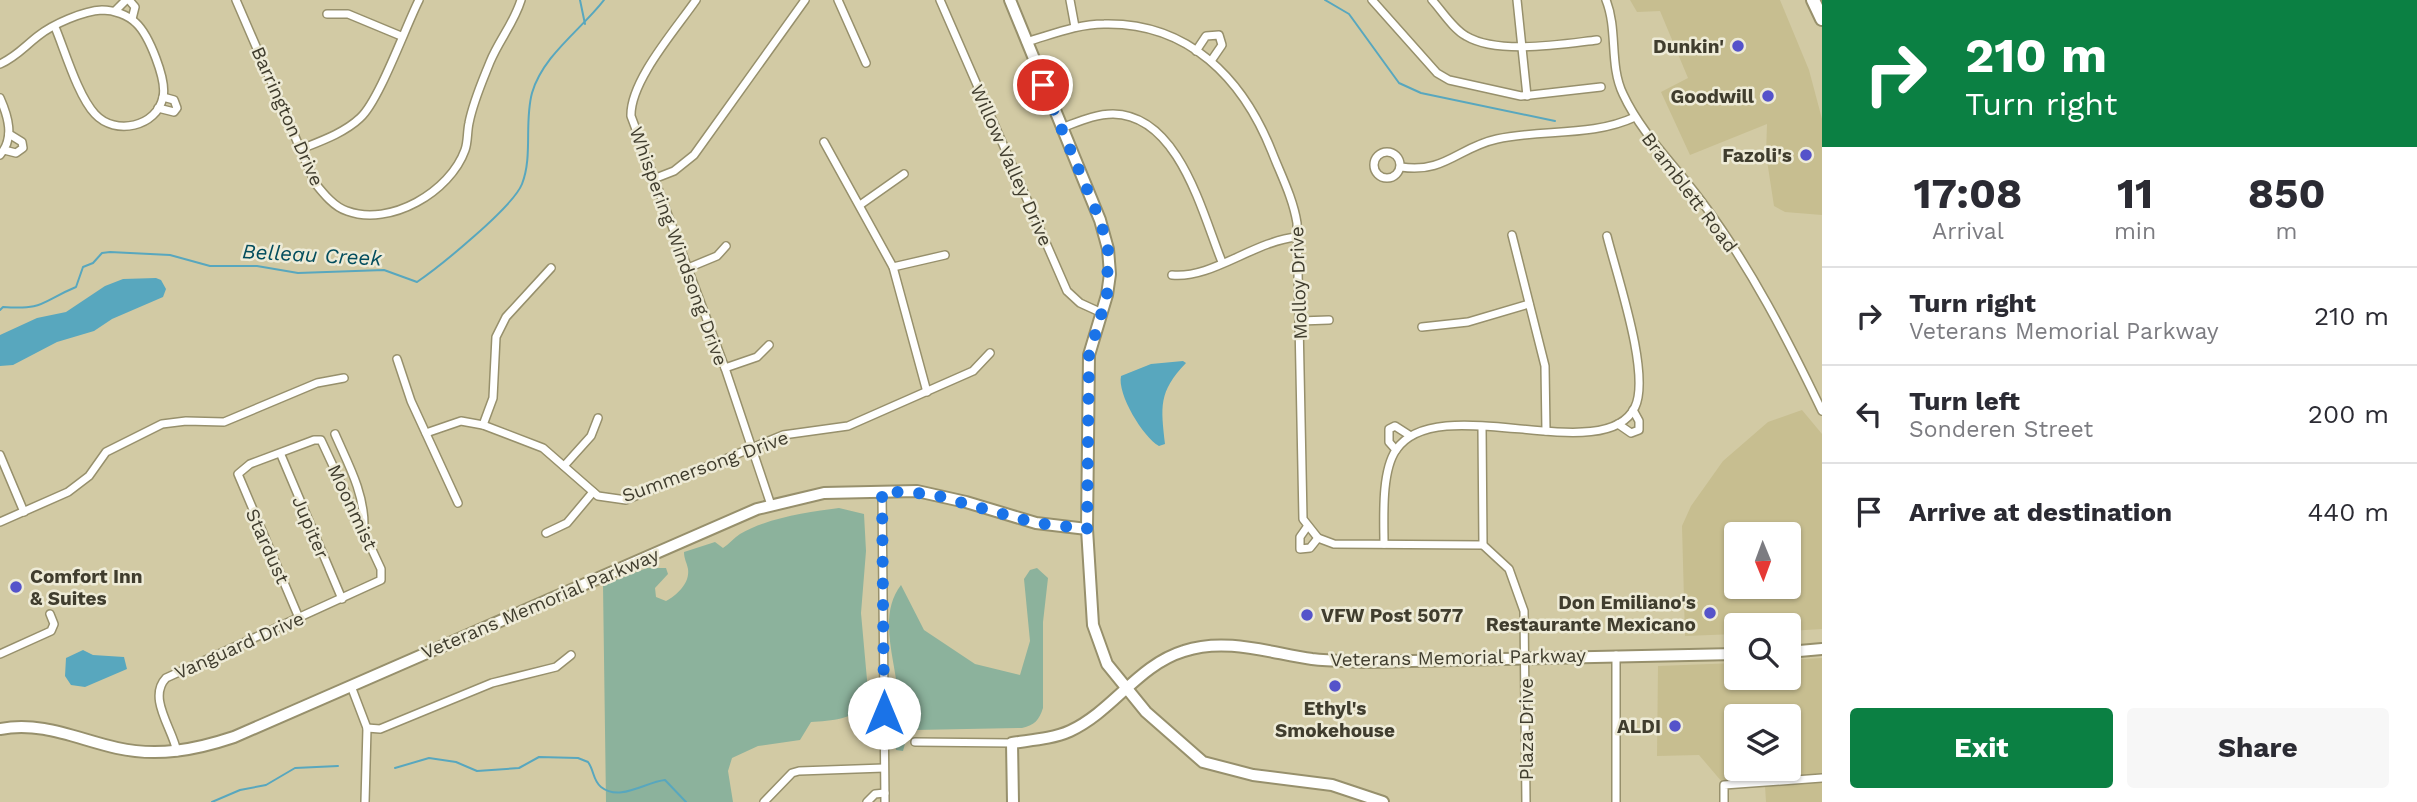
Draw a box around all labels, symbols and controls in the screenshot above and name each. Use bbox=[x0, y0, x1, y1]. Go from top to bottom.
text: 210 m bbox=[1965, 26, 2107, 84]
icon: right bbox=[1850, 28, 1941, 119]
place label: Dunkin' bbox=[1653, 35, 1724, 58]
marker: Dunkin' bbox=[1730, 38, 1746, 54]
street label: Barrington Drive bbox=[246, 43, 329, 190]
pin bbox=[1013, 55, 1073, 115]
icon: arrive bbox=[1024, 66, 1062, 104]
street label: Willow Valley Drive bbox=[966, 81, 1058, 250]
place label: Goodwill bbox=[1671, 85, 1755, 108]
text: Turn right bbox=[1965, 85, 2117, 123]
marker: Goodwill bbox=[1760, 88, 1776, 104]
street label: Whispering Windsong Drive bbox=[625, 124, 733, 369]
street label: Bramblett Road bbox=[1637, 128, 1742, 257]
place label: Fazoli's bbox=[1722, 144, 1792, 167]
marker: Fazoli's bbox=[1798, 147, 1814, 163]
text: 17:08 bbox=[1913, 169, 2022, 218]
text: 11 bbox=[2117, 169, 2153, 218]
text: 850 bbox=[2248, 169, 2326, 218]
text: Arrival bbox=[1932, 218, 2004, 245]
text: min bbox=[2114, 218, 2156, 245]
text: m bbox=[2276, 218, 2298, 245]
street label: Molloy Drive bbox=[1285, 226, 1312, 340]
water label: Belleau Creek bbox=[242, 238, 383, 271]
text: Turn right bbox=[1909, 288, 2036, 318]
icon: right bbox=[1850, 297, 1888, 335]
text: 210 m bbox=[2314, 301, 2389, 331]
text: Veterans Memorial Parkway bbox=[1909, 318, 2219, 345]
text: Turn left bbox=[1909, 386, 2020, 416]
icon: left bbox=[1850, 395, 1888, 433]
text: 200 m bbox=[2308, 399, 2389, 429]
text: Sonderen Street bbox=[1909, 416, 2093, 443]
street label: Summersong Drive bbox=[619, 426, 791, 507]
street label: Moonmist bbox=[323, 461, 382, 554]
street label: Jupiter bbox=[287, 492, 334, 562]
icon: arrive bbox=[1850, 493, 1888, 531]
text: Arrive at destination bbox=[1909, 497, 2172, 527]
text: 440 m bbox=[2307, 497, 2389, 527]
street label: Stardust bbox=[241, 505, 294, 587]
north arrow bbox=[1724, 522, 1801, 598]
map controls bbox=[1724, 522, 1801, 781]
street label: Veterans Memorial Parkway bbox=[418, 543, 663, 664]
place label: Comfort Inn & Suites bbox=[30, 565, 143, 610]
marker: Comfort Inn & Suites bbox=[8, 579, 24, 595]
place label: Don Emiliano's Restaurante Mexicano bbox=[1486, 591, 1696, 636]
place label: VFW Post 5077 bbox=[1321, 604, 1463, 627]
marker: Don Emiliano's Restaurante Mexicano bbox=[1702, 605, 1718, 621]
street label: Vanguard Drive bbox=[171, 607, 308, 684]
marker: VFW Post 5077 bbox=[1299, 607, 1315, 623]
button: search bbox=[1724, 613, 1801, 690]
street label: Veterans Memorial Parkway bbox=[1330, 644, 1586, 671]
position arrow bbox=[847, 676, 921, 750]
marker: Ethyl's Smokehouse bbox=[1327, 678, 1343, 694]
street label: Plaza Drive bbox=[1515, 678, 1538, 780]
place label: Ethyl's Smokehouse bbox=[1275, 697, 1395, 742]
button: layers bbox=[1724, 704, 1801, 781]
button: Exit bbox=[1850, 708, 2113, 788]
button: Share bbox=[2127, 708, 2389, 788]
place label: ALDI bbox=[1617, 715, 1661, 738]
marker: ALDI bbox=[1667, 718, 1683, 734]

